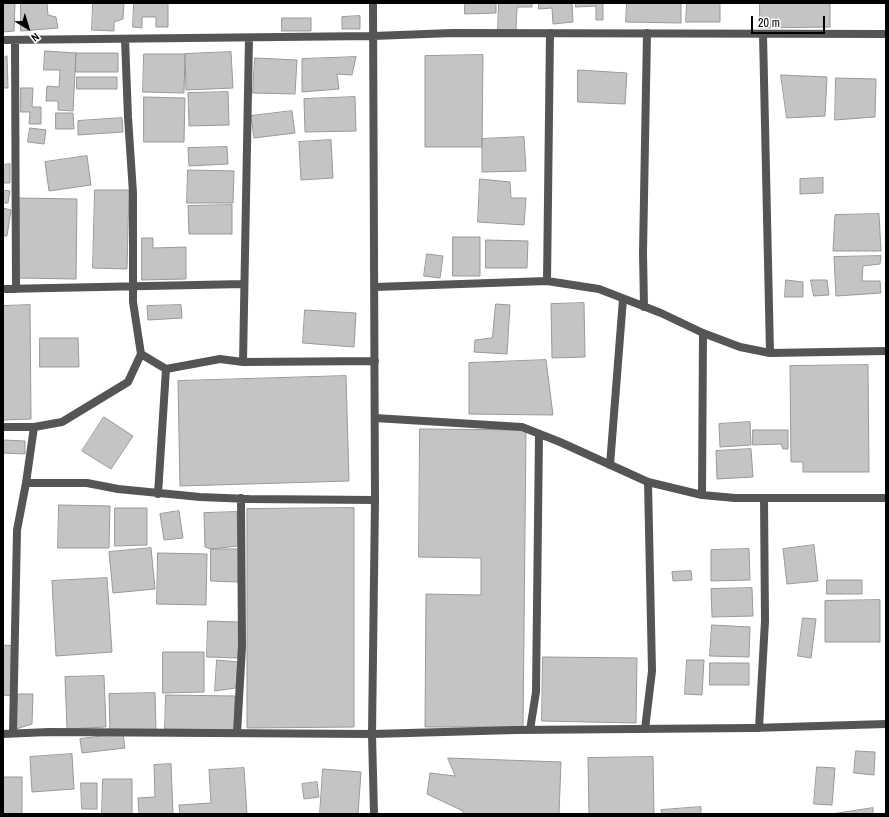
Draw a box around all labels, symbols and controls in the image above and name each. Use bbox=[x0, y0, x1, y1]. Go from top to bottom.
north arrow bbox=[8, 8, 48, 48]
scale bar bbox=[753, 8, 827, 34]
text: 20 m bbox=[758, 15, 780, 31]
text: N bbox=[29, 30, 42, 45]

